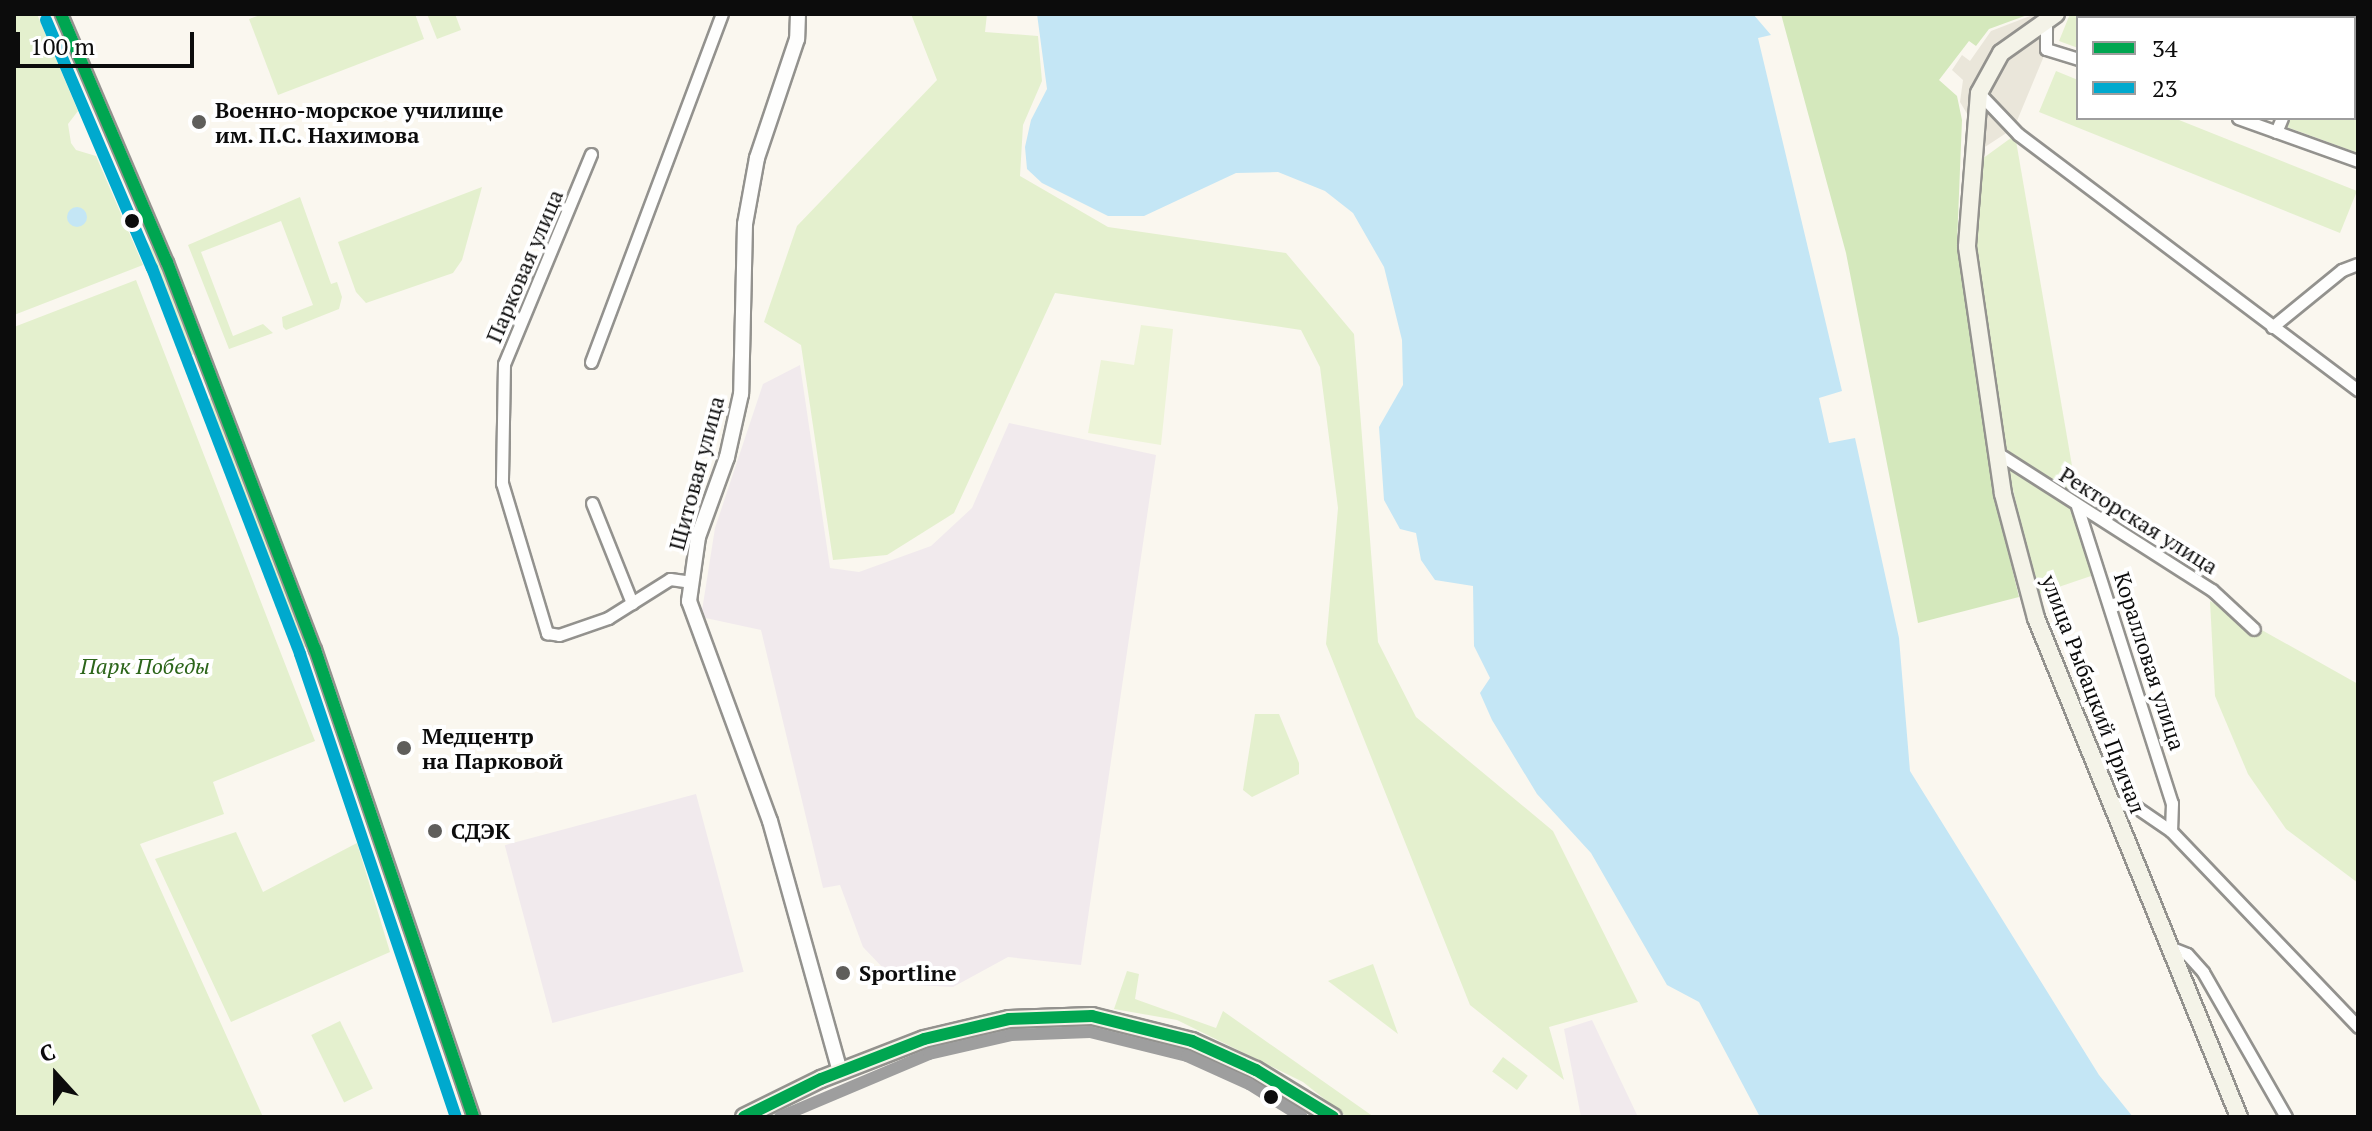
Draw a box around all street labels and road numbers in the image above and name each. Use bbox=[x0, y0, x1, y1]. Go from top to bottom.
street label: Парковая улица bbox=[480, 186, 568, 346]
street label: Щитовая улица bbox=[663, 393, 729, 553]
street label: Ректорская улица bbox=[2055, 461, 2223, 579]
street label: Коралловая улица bbox=[2109, 569, 2191, 753]
street label: улица Рыбацкий Причал bbox=[2036, 571, 2152, 817]

